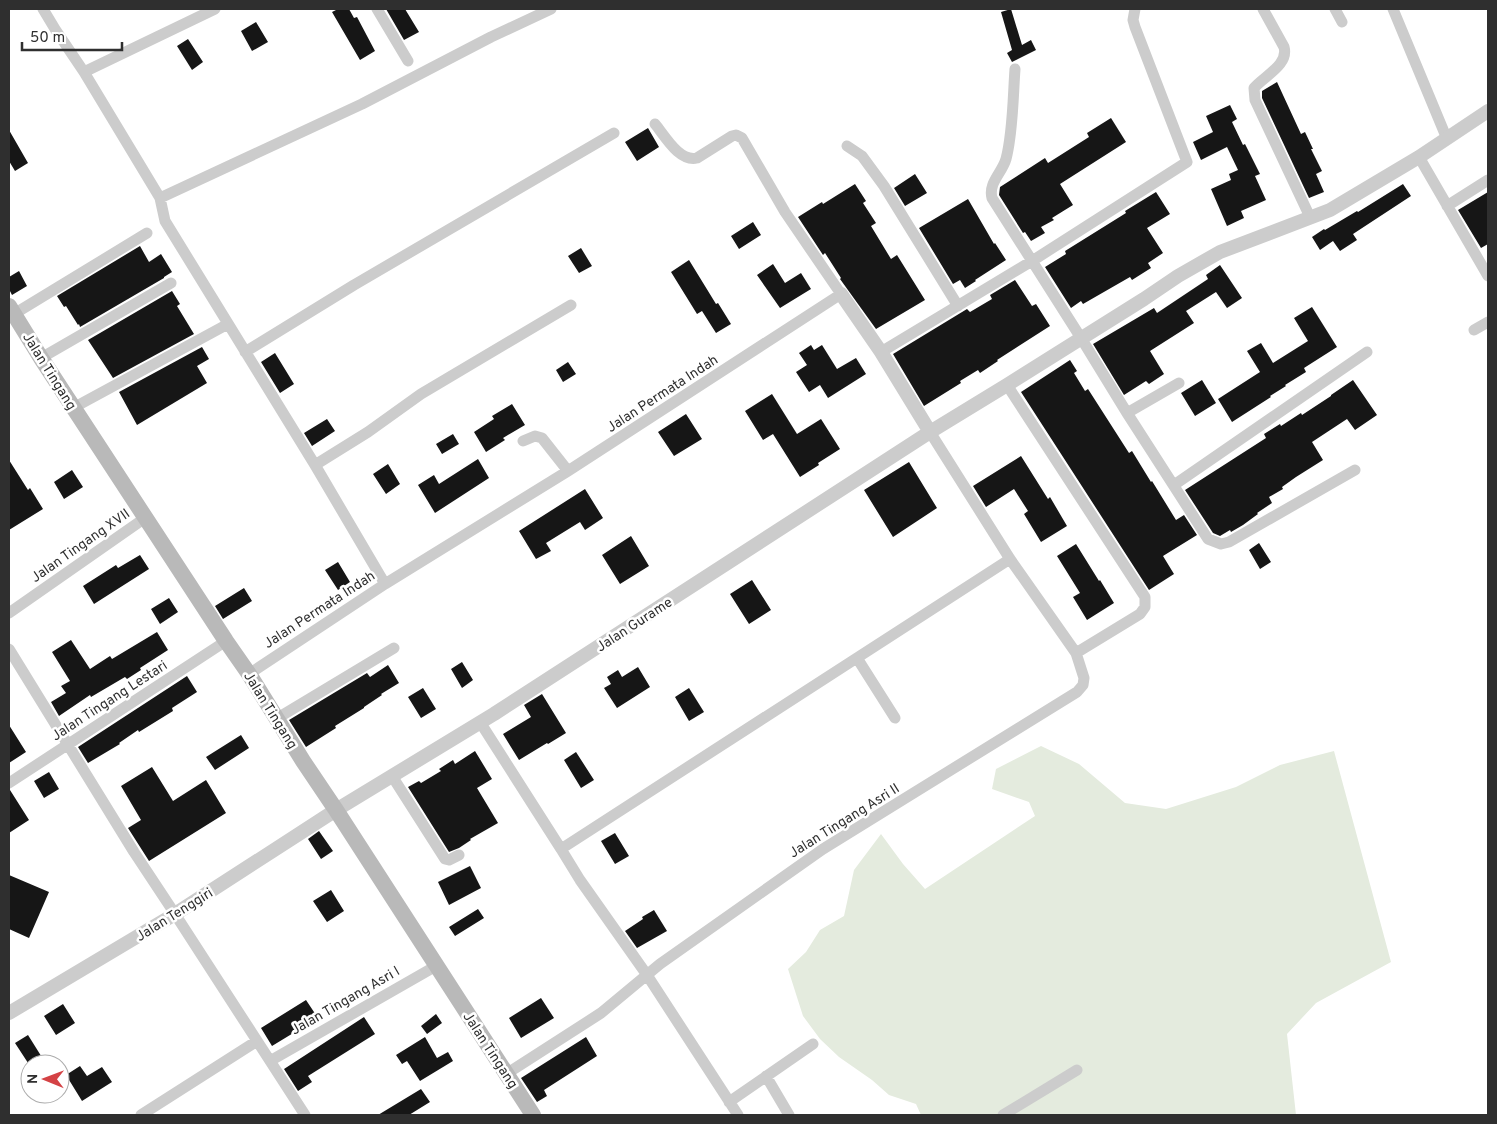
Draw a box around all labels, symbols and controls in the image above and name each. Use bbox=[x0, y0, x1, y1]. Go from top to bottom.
scale bar bbox=[22, 20, 122, 52]
text: 50 m bbox=[30, 29, 65, 48]
street label: Jalan Tingang bbox=[18, 330, 79, 414]
street label: Jalan Permata Indah bbox=[604, 352, 722, 437]
street label: Jalan Tingang XVII bbox=[28, 506, 134, 587]
street label: Jalan Permata Indah bbox=[261, 568, 379, 653]
street label: Jalan Gurame bbox=[594, 594, 676, 656]
street label: Jalan Tingang Lestari bbox=[49, 657, 171, 745]
street label: Jalan Tingang bbox=[239, 669, 300, 753]
street label: Jalan Tingang Asri II bbox=[786, 780, 903, 862]
street label: Jalan Tenggiri bbox=[133, 885, 216, 946]
street label: Jalan Tingang Asri I bbox=[288, 963, 403, 1039]
street label: Jalan Tingang bbox=[459, 1009, 521, 1092]
north arrow bbox=[20, 1054, 70, 1104]
text: N bbox=[25, 1074, 42, 1084]

